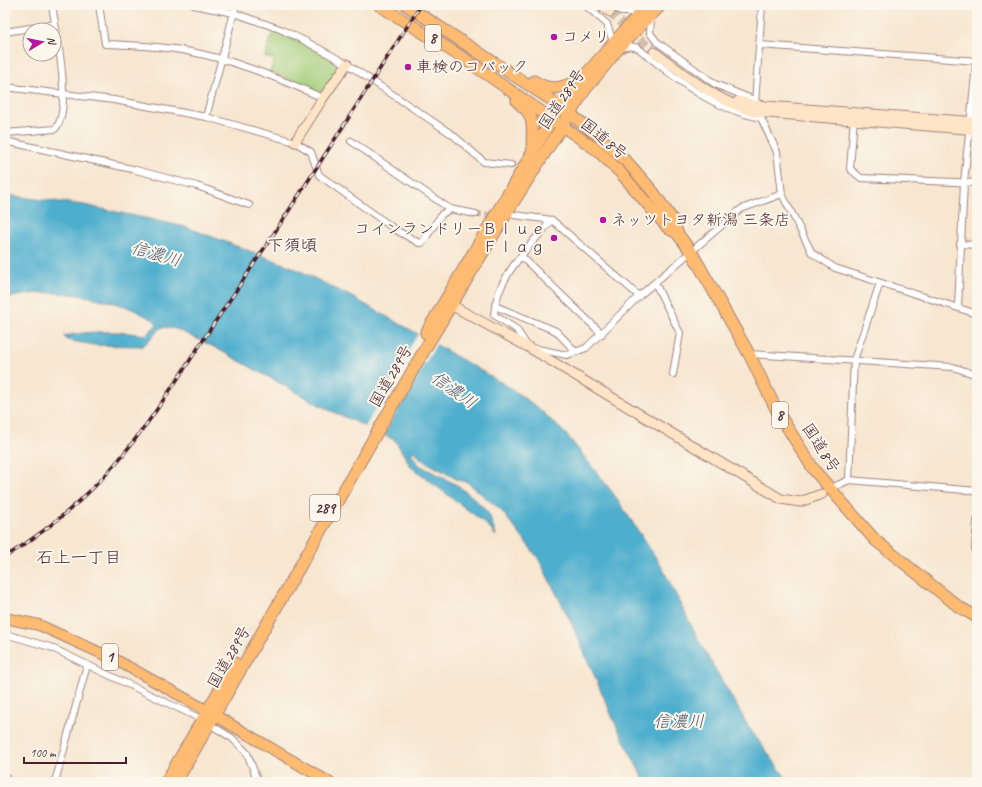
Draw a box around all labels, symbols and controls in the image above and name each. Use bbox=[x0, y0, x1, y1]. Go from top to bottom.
north arrow bbox=[22, 22, 62, 62]
road number: 8 bbox=[425, 25, 441, 51]
place label: コメリ bbox=[562, 27, 610, 47]
marker: コメリ bbox=[549, 32, 559, 42]
text: N bbox=[44, 36, 60, 47]
place label: 車検のコバック bbox=[416, 57, 528, 77]
marker: 車検のコバック bbox=[403, 62, 413, 72]
street label: 国道289号 bbox=[534, 65, 590, 133]
street label: 国道8号 bbox=[576, 114, 632, 164]
place label: ネッツトヨタ新潟 三条店 bbox=[611, 210, 790, 230]
marker: ネッツトヨタ新潟 三条店 bbox=[598, 215, 608, 225]
place label: コインランドリーＢｌｕｅ Ｆｌａｇ bbox=[354, 219, 546, 257]
marker: コインランドリーＢｌｕｅ Ｆｌａｇ bbox=[549, 233, 559, 243]
district label: 下須頃 bbox=[267, 235, 318, 256]
water label: 信濃川 bbox=[129, 237, 183, 271]
street label: 国道289号 bbox=[365, 341, 417, 411]
water label: 信濃川 bbox=[427, 367, 481, 413]
road number: 8 bbox=[772, 402, 788, 428]
street label: 国道8号 bbox=[798, 419, 844, 477]
road number: 289 bbox=[310, 495, 340, 521]
district label: 石上一丁目 bbox=[37, 547, 122, 568]
street label: 国道289号 bbox=[203, 622, 255, 692]
road number: 1 bbox=[102, 644, 118, 670]
water label: 信濃川 bbox=[654, 711, 705, 732]
scale bar bbox=[24, 739, 126, 765]
text: 100 m bbox=[30, 745, 57, 761]

